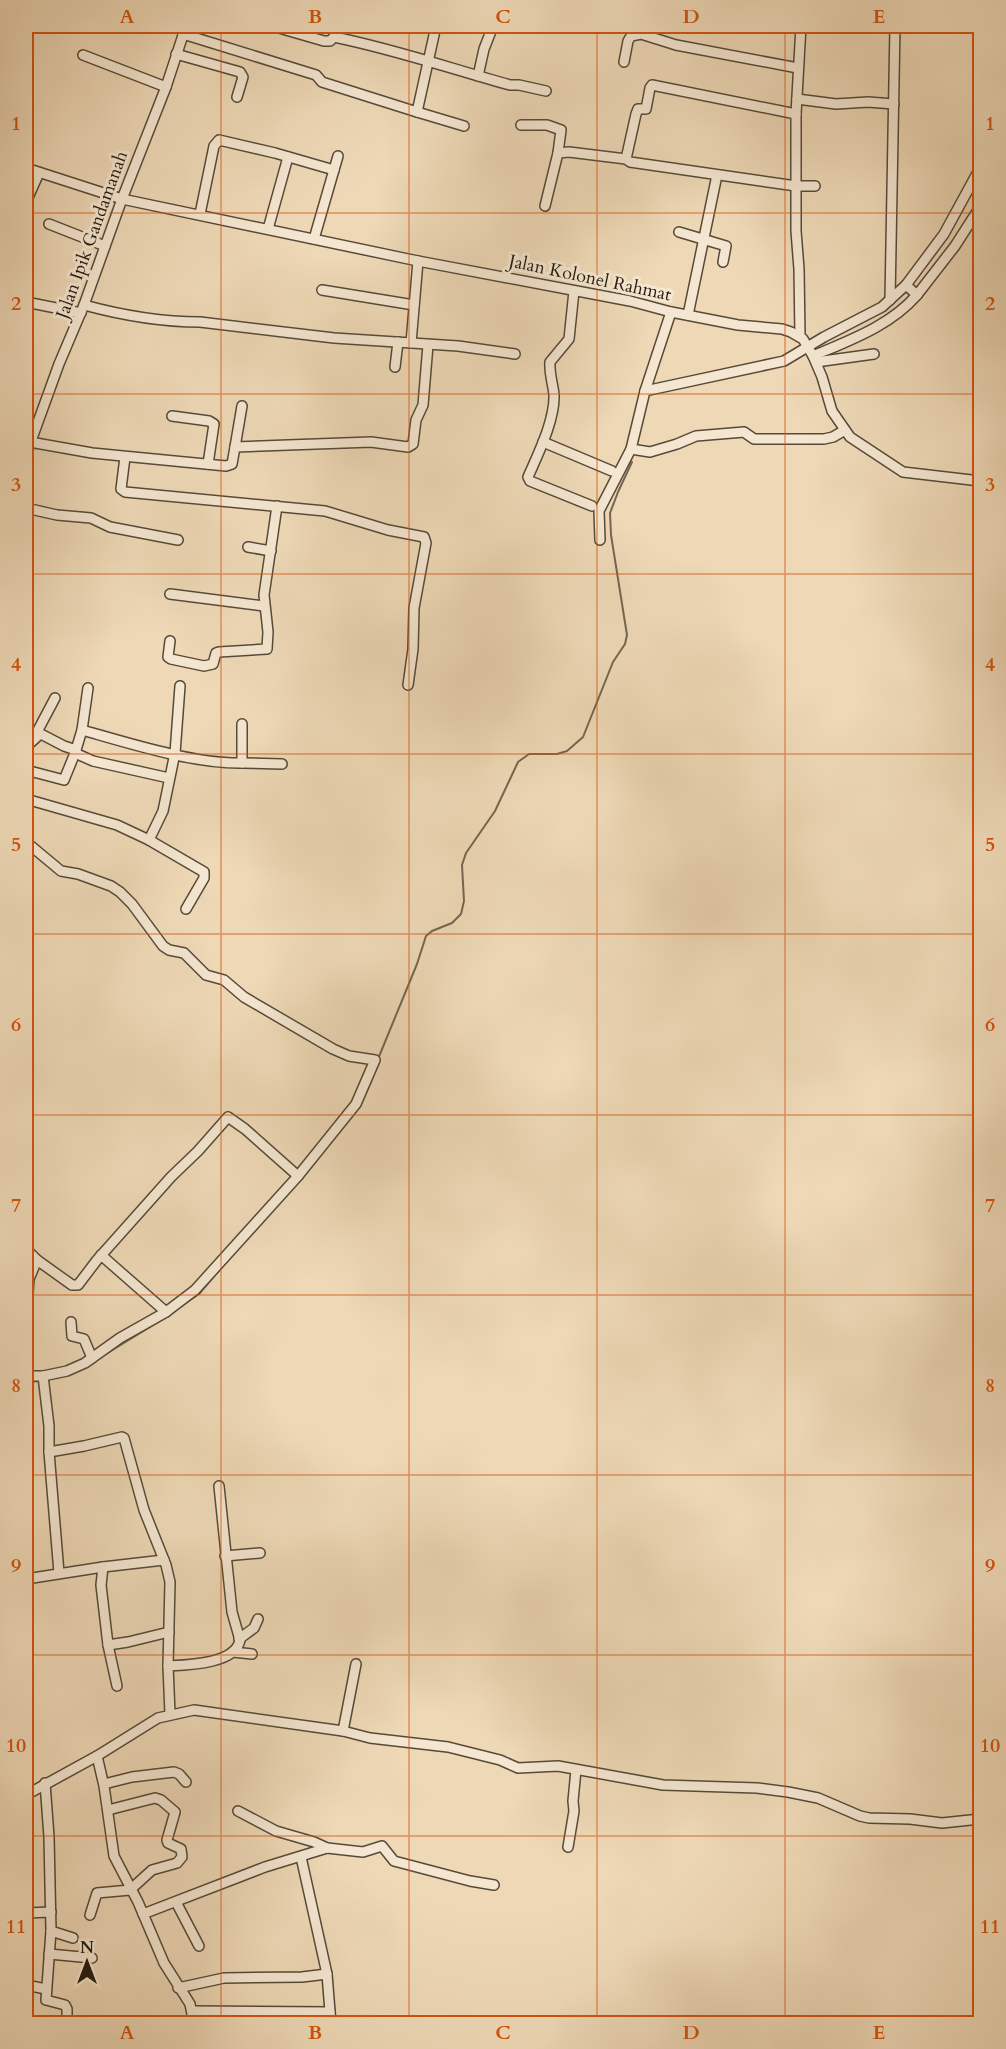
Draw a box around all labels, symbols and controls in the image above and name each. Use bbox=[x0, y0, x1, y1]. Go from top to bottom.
text: A bbox=[119, 3, 135, 30]
text: B bbox=[308, 3, 322, 30]
text: C bbox=[495, 3, 511, 30]
text: D bbox=[682, 3, 700, 30]
text: E bbox=[873, 3, 885, 30]
text: 1 bbox=[11, 110, 21, 137]
text: 1 bbox=[985, 110, 995, 137]
street label: Jalan Ipik Gandamanah bbox=[49, 147, 134, 325]
street label: Jalan Kolonel Rahmat bbox=[504, 248, 674, 307]
text: 2 bbox=[11, 290, 21, 317]
text: 2 bbox=[985, 290, 995, 317]
text: 3 bbox=[11, 471, 21, 498]
text: 3 bbox=[985, 471, 995, 498]
text: 4 bbox=[11, 651, 21, 678]
text: 4 bbox=[985, 651, 995, 678]
text: 5 bbox=[11, 831, 21, 858]
text: 5 bbox=[985, 831, 995, 858]
text: 6 bbox=[11, 1011, 21, 1038]
text: 6 bbox=[985, 1011, 995, 1038]
text: 7 bbox=[11, 1192, 21, 1219]
text: 7 bbox=[985, 1192, 995, 1219]
text: 8 bbox=[11, 1372, 21, 1399]
text: 8 bbox=[985, 1372, 995, 1399]
text: 9 bbox=[11, 1552, 21, 1579]
text: 9 bbox=[985, 1552, 995, 1579]
text: 10 bbox=[6, 1732, 26, 1759]
text: 10 bbox=[980, 1732, 1000, 1759]
text: 11 bbox=[6, 1913, 26, 1940]
text: 11 bbox=[980, 1913, 1000, 1940]
north arrow bbox=[57, 1932, 117, 1992]
text: N bbox=[80, 1937, 94, 1959]
text: A bbox=[119, 2019, 135, 2046]
text: B bbox=[308, 2019, 322, 2046]
text: C bbox=[495, 2019, 511, 2046]
text: D bbox=[682, 2019, 700, 2046]
text: E bbox=[873, 2019, 885, 2046]

